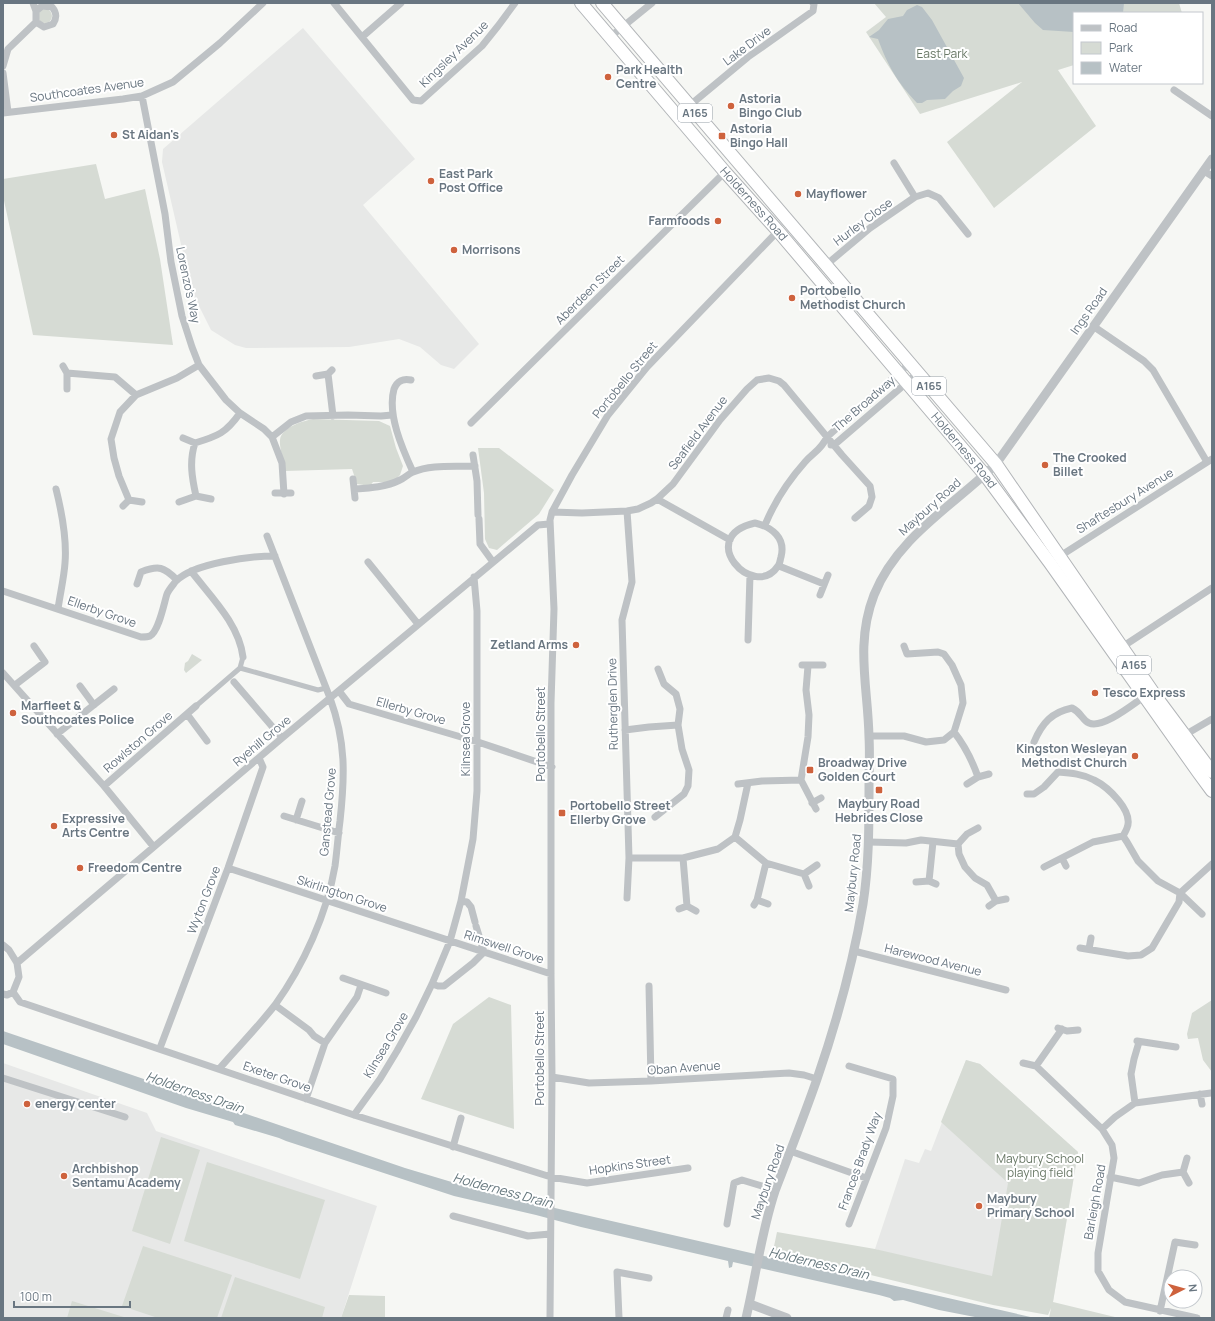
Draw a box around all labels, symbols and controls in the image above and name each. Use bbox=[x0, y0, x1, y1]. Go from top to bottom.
legend bbox=[1073, 12, 1203, 84]
street label: Kingsley Avenue bbox=[415, 16, 492, 91]
text: Road bbox=[1109, 19, 1137, 36]
street label: Lake Drive bbox=[719, 22, 774, 69]
text: Park bbox=[1109, 39, 1134, 56]
park label: East Park bbox=[917, 45, 969, 62]
text: Water bbox=[1109, 59, 1143, 76]
place label: Park Health Centre bbox=[616, 61, 683, 92]
marker: Park Health Centre bbox=[603, 72, 613, 82]
street label: Southcoates Avenue bbox=[29, 73, 145, 106]
place label: Astoria Bingo Club bbox=[739, 90, 802, 121]
marker: Astoria Bingo Club bbox=[726, 101, 736, 111]
road number: A165 bbox=[678, 104, 712, 122]
place label: Astoria Bingo Hall bbox=[730, 120, 788, 151]
place label: St Aidan's bbox=[122, 126, 179, 143]
marker: St Aidan's bbox=[109, 130, 119, 140]
marker: Astoria Bingo Hall bbox=[717, 131, 727, 141]
street label: Holderness Road bbox=[716, 163, 792, 244]
place label: East Park Post Office bbox=[439, 165, 503, 196]
marker: East Park Post Office bbox=[426, 176, 436, 186]
place label: Mayflower bbox=[806, 185, 867, 202]
marker: Mayflower bbox=[793, 189, 803, 199]
street label: Hurley Close bbox=[830, 194, 896, 249]
place label: Farmfoods bbox=[648, 212, 710, 229]
marker: Farmfoods bbox=[713, 216, 723, 226]
place label: Morrisons bbox=[462, 241, 521, 258]
street label: Lorenzo's Way bbox=[172, 245, 205, 325]
marker: Morrisons bbox=[449, 245, 459, 255]
street label: Aberdeen Street bbox=[551, 251, 628, 328]
place label: Portobello Methodist Church bbox=[800, 282, 905, 313]
street label: Ings Road bbox=[1066, 284, 1111, 338]
marker: Portobello Methodist Church bbox=[787, 293, 797, 303]
street label: Portobello Street bbox=[588, 337, 661, 422]
street label: The Broadway bbox=[829, 371, 899, 436]
road number: A165 bbox=[912, 377, 946, 395]
street label: Seafield Avenue bbox=[664, 392, 731, 473]
street label: Holderness Road bbox=[928, 409, 1001, 492]
place label: The Crooked Billet bbox=[1053, 449, 1127, 480]
marker: The Crooked Billet bbox=[1040, 460, 1050, 470]
street label: Shaftesbury Avenue bbox=[1073, 464, 1177, 537]
street label: Maybury Road bbox=[895, 474, 964, 539]
street label: Ellerby Grove bbox=[65, 592, 139, 631]
place label: Zetland Arms bbox=[490, 636, 568, 653]
marker: Zetland Arms bbox=[571, 640, 581, 650]
road number: A165 bbox=[1117, 656, 1151, 674]
street label: Rutherglen Drive bbox=[603, 658, 622, 750]
place label: Tesco Express bbox=[1103, 684, 1186, 701]
street label: Portobello Street bbox=[532, 686, 549, 781]
marker: Tesco Express bbox=[1090, 688, 1100, 698]
street label: Ellerby Grove bbox=[374, 692, 448, 729]
place label: Marfleet & Southcoates Police bbox=[21, 697, 134, 728]
street label: Kilnsea Grove bbox=[457, 702, 474, 776]
street label: Rowlston Grove bbox=[100, 707, 176, 776]
marker: Marfleet & Southcoates Police bbox=[8, 708, 18, 718]
street label: Ryehill Grove bbox=[229, 711, 294, 770]
place label: Kingston Wesleyan Methodist Church bbox=[1016, 740, 1127, 771]
marker: Kingston Wesleyan Methodist Church bbox=[1130, 751, 1140, 761]
place label: Broadway Drive Golden Court bbox=[818, 754, 907, 785]
marker: Broadway Drive Golden Court bbox=[805, 765, 815, 775]
street label: Ganstead Grove bbox=[315, 767, 340, 857]
marker: Maybury Road Hebrides Close bbox=[874, 785, 884, 795]
place label: Maybury Road Hebrides Close bbox=[835, 795, 923, 826]
place label: Portobello Street Ellerby Grove bbox=[570, 797, 671, 828]
marker: Portobello Street Ellerby Grove bbox=[557, 808, 567, 818]
place label: Expressive Arts Centre bbox=[62, 810, 129, 841]
marker: Expressive Arts Centre bbox=[49, 821, 59, 831]
street label: Maybury Road bbox=[840, 833, 865, 913]
place label: Freedom Centre bbox=[88, 859, 182, 876]
marker: Freedom Centre bbox=[75, 863, 85, 873]
street label: Wyton Grove bbox=[183, 863, 224, 936]
street label: Skirlington Grove bbox=[295, 871, 389, 916]
street label: Rimswell Grove bbox=[462, 926, 546, 967]
street label: Harewood Avenue bbox=[883, 939, 984, 980]
street label: Kilnsea Grove bbox=[359, 1008, 412, 1081]
street label: Portobello Street bbox=[531, 1010, 548, 1105]
street label: Oban Avenue bbox=[647, 1056, 721, 1079]
street label: Exeter Grove bbox=[241, 1057, 313, 1096]
water label: Holderness Drain bbox=[144, 1067, 247, 1118]
place label: energy center bbox=[35, 1095, 116, 1112]
marker: energy center bbox=[22, 1099, 32, 1109]
street label: Frances Brady Way bbox=[834, 1109, 885, 1212]
street label: Maybury Road bbox=[747, 1142, 788, 1222]
street label: Hopkins Street bbox=[588, 1150, 672, 1179]
park label: Maybury School playing field bbox=[996, 1150, 1084, 1181]
place label: Archbishop Sentamu Academy bbox=[72, 1160, 181, 1191]
street label: Barleigh Road bbox=[1080, 1163, 1109, 1241]
water label: Holderness Drain bbox=[451, 1168, 556, 1212]
marker: Archbishop Sentamu Academy bbox=[59, 1171, 69, 1181]
place label: Maybury Primary School bbox=[987, 1190, 1075, 1221]
marker: Maybury Primary School bbox=[974, 1201, 984, 1211]
water label: Holderness Drain bbox=[767, 1243, 872, 1284]
north arrow bbox=[1163, 1269, 1203, 1309]
scale bar bbox=[14, 1283, 130, 1309]
text: N bbox=[1186, 1283, 1201, 1293]
text: 100 m bbox=[20, 1288, 52, 1305]

